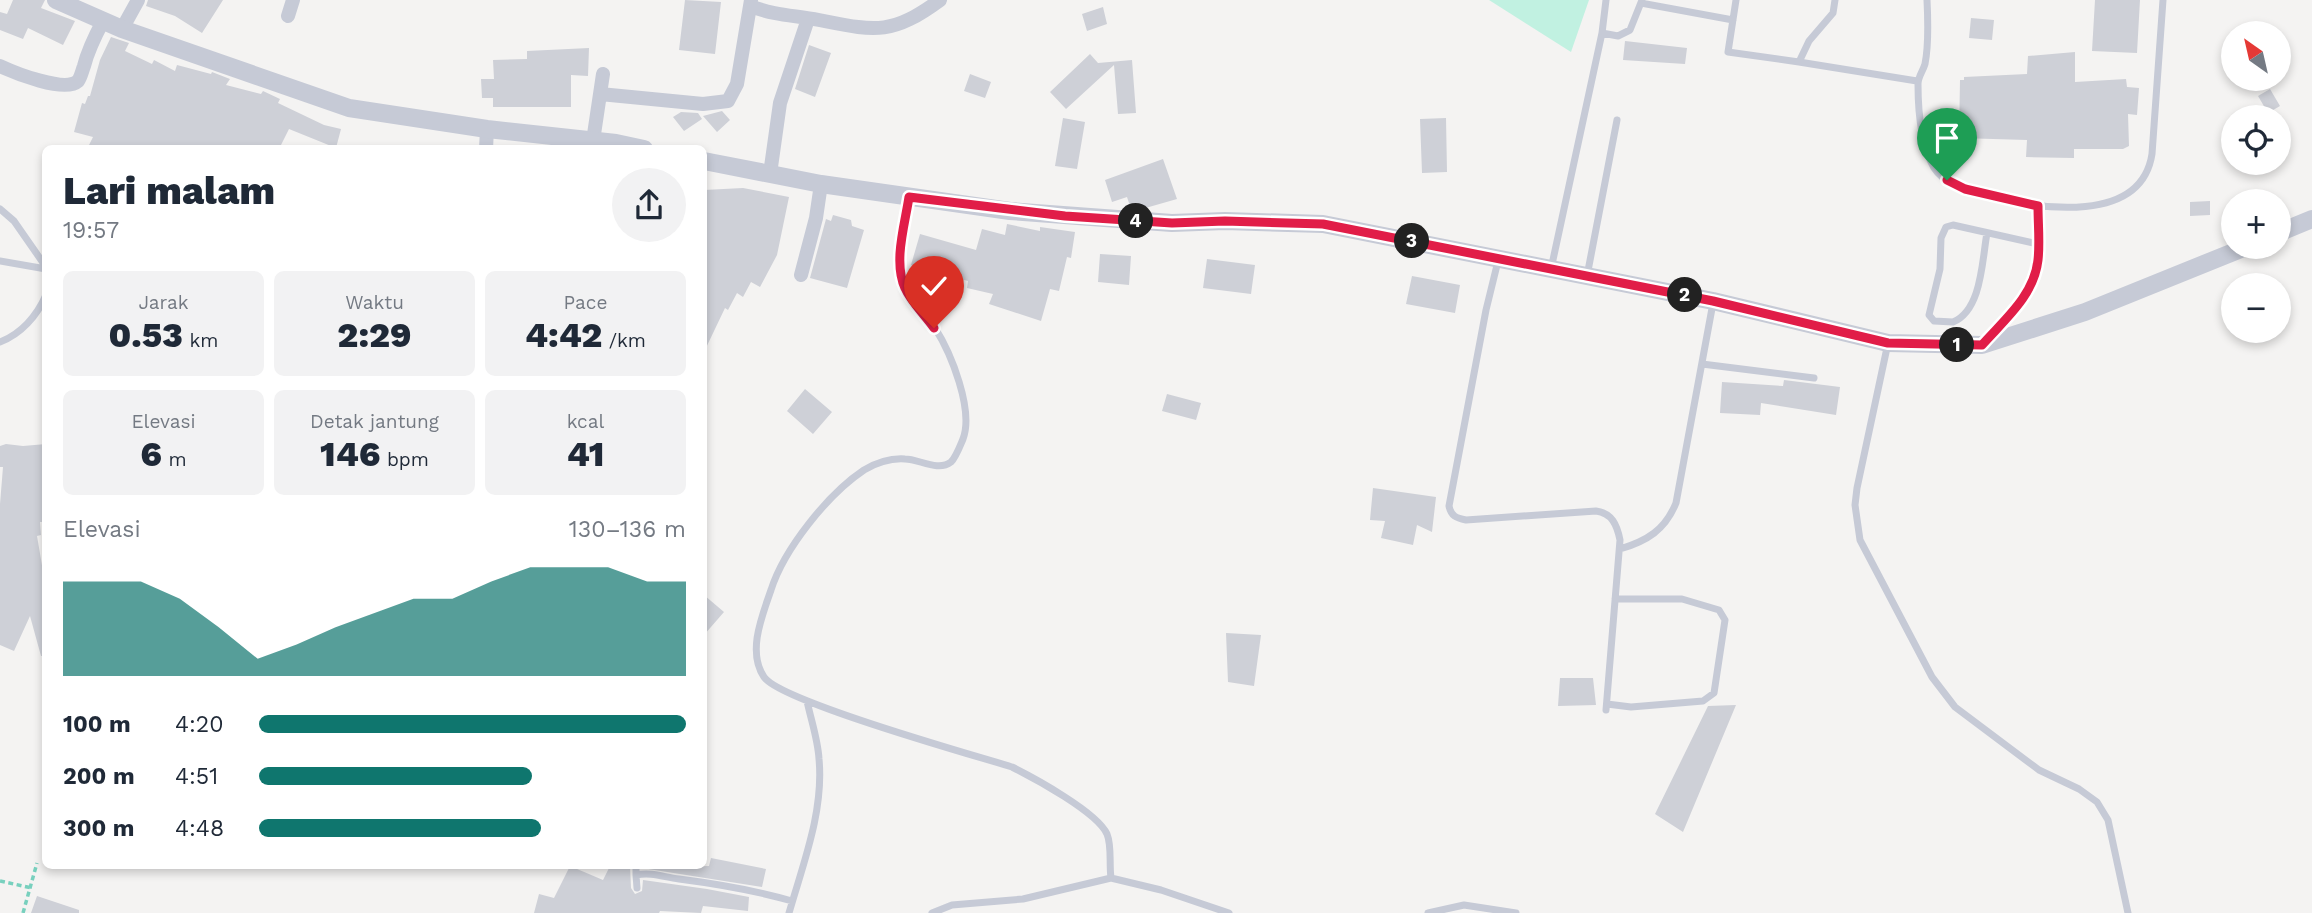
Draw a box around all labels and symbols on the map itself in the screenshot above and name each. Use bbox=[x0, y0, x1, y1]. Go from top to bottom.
north arrow bbox=[2221, 21, 2291, 91]
pin bbox=[1917, 108, 1977, 180]
pin: 4 bbox=[1118, 204, 1154, 238]
pin: 3 bbox=[1394, 224, 1430, 258]
pin bbox=[904, 256, 964, 328]
pin: 2 bbox=[1668, 278, 1702, 312]
pin: 1 bbox=[1940, 328, 1974, 362]

